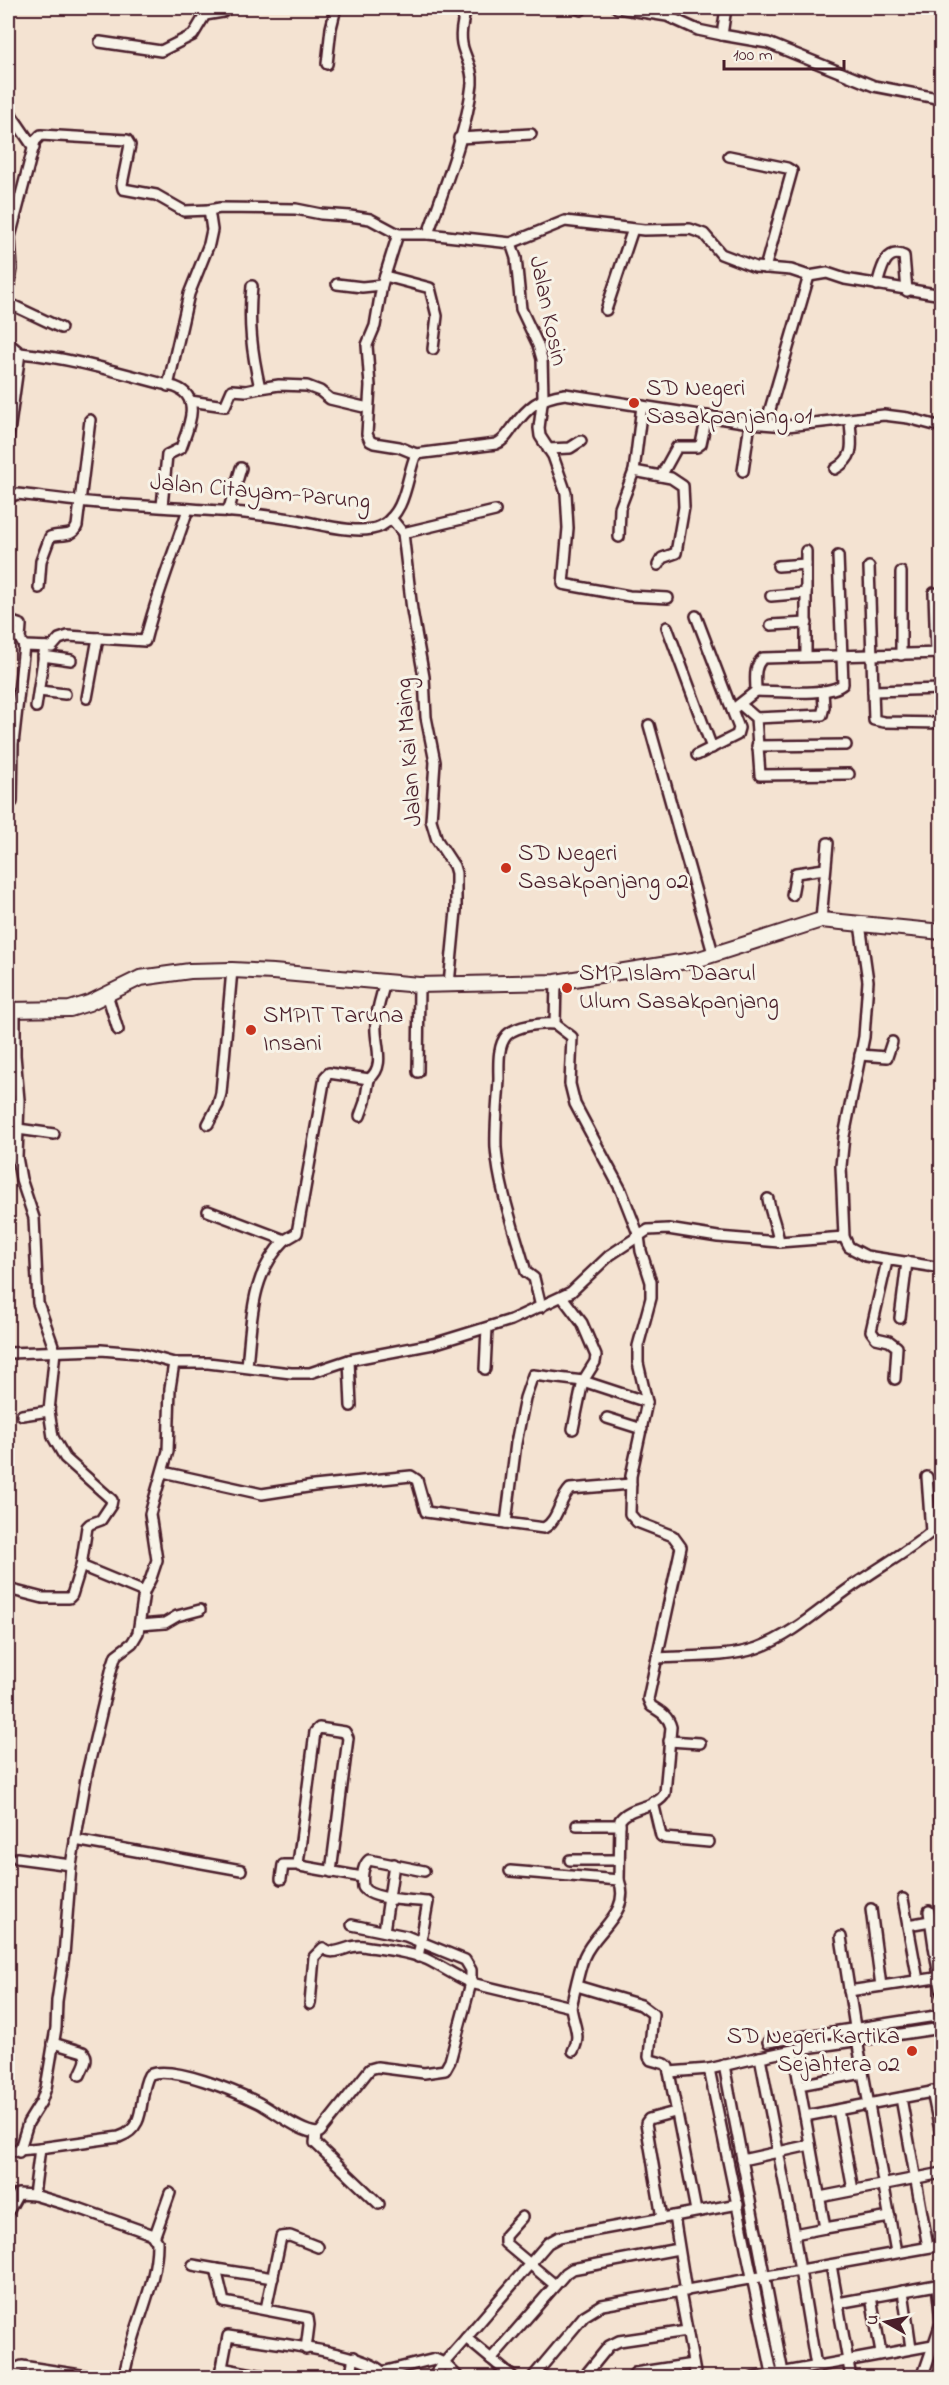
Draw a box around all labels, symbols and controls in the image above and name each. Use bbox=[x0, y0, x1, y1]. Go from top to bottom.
scale bar bbox=[724, 33, 844, 71]
text: 100 m bbox=[733, 43, 773, 69]
street label: Jalan Kosin bbox=[518, 253, 576, 369]
place label: SD Negeri Sasakpanjang 01 bbox=[646, 372, 813, 435]
marker: SD Negeri Sasakpanjang 01 bbox=[627, 396, 641, 410]
street label: Jalan Citayam-Parung bbox=[148, 466, 372, 521]
street label: Jalan Kai Maing bbox=[387, 677, 433, 827]
place label: SD Negeri Sasakpanjang 02 bbox=[518, 837, 689, 900]
marker: SD Negeri Sasakpanjang 02 bbox=[499, 861, 513, 875]
place label: SMP Islam Daarul Ulum Sasakpanjang bbox=[579, 957, 779, 1020]
marker: SMP Islam Daarul Ulum Sasakpanjang bbox=[560, 981, 574, 995]
place label: SMPIT Taruna Insani bbox=[263, 999, 403, 1062]
marker: SMPIT Taruna Insani bbox=[244, 1023, 258, 1037]
place label: SD Negeri Kartika Sejahtera 02 bbox=[727, 2020, 900, 2083]
marker: SD Negeri Kartika Sejahtera 02 bbox=[905, 2044, 919, 2058]
north arrow bbox=[856, 2292, 916, 2352]
text: U bbox=[861, 2313, 886, 2327]

